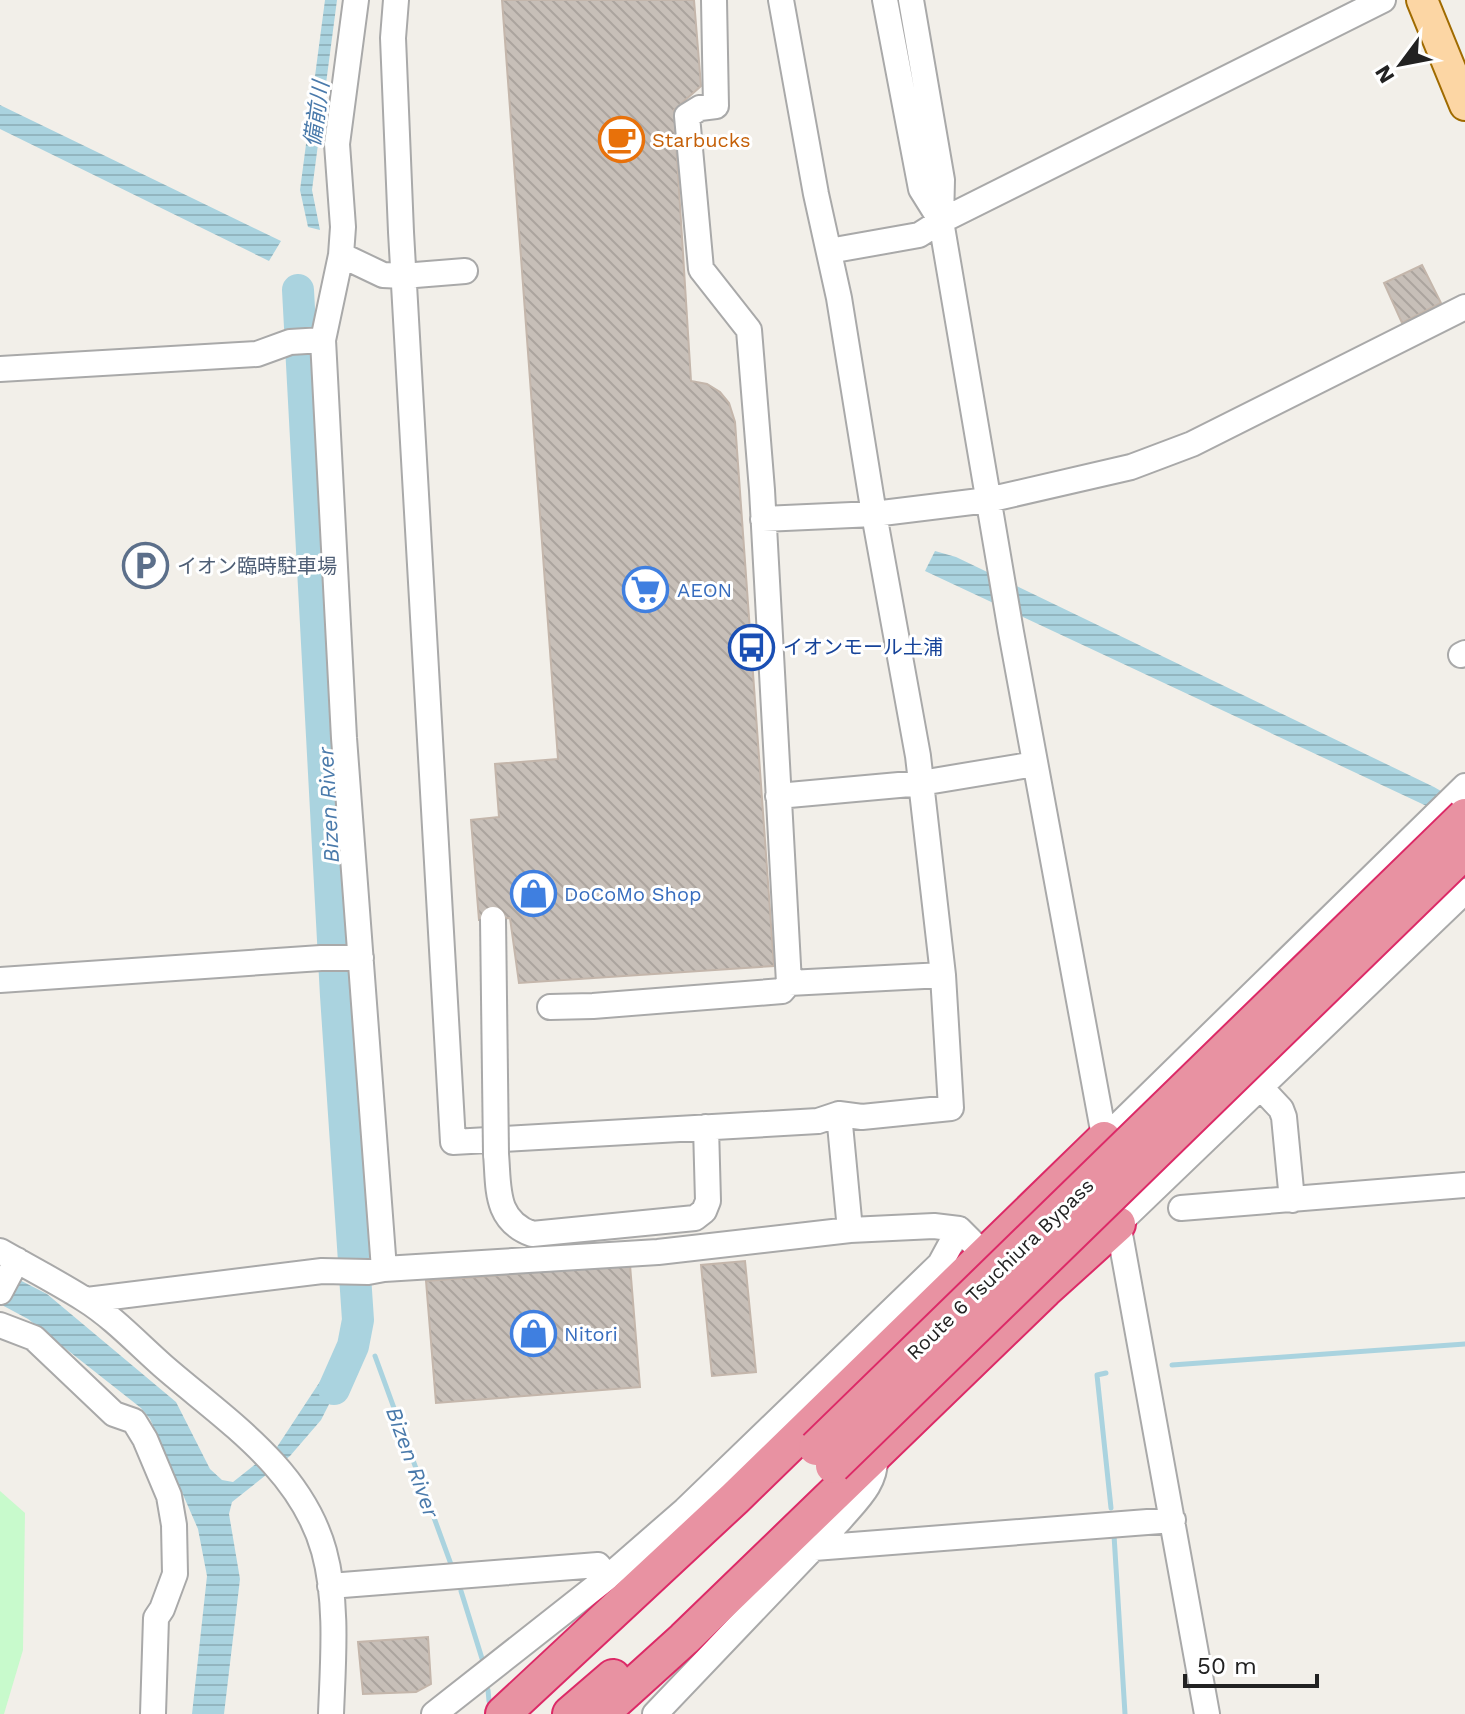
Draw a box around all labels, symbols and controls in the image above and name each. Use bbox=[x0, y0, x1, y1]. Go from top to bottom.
north arrow bbox=[1361, 24, 1441, 104]
text: N bbox=[1370, 61, 1399, 88]
water label: 備前川 bbox=[300, 78, 334, 148]
cafe icon: Starbucks bbox=[597, 116, 645, 164]
place label: Starbucks bbox=[652, 128, 750, 152]
parking icon: イオン臨時駐車場 bbox=[122, 542, 170, 590]
place label: イオン臨時駐車場 bbox=[177, 554, 337, 578]
supermarket icon: AEON bbox=[622, 566, 670, 614]
place label: AEON bbox=[677, 578, 732, 602]
bus stop icon: イオンモール土浦 bbox=[728, 623, 776, 671]
place label: イオンモール土浦 bbox=[783, 635, 943, 659]
water label: Bizen River bbox=[313, 745, 344, 863]
shop icon: DoCoMo Shop bbox=[509, 870, 557, 918]
place label: DoCoMo Shop bbox=[564, 882, 701, 906]
street label: Route 6 Tsuchiura Bypass bbox=[902, 1173, 1098, 1365]
shop icon: Nitori bbox=[509, 1310, 557, 1358]
place label: Nitori bbox=[564, 1322, 618, 1346]
water label: Bizen River bbox=[381, 1403, 445, 1522]
scale bar bbox=[1185, 1638, 1317, 1688]
text: 50 m bbox=[1197, 1652, 1257, 1680]

